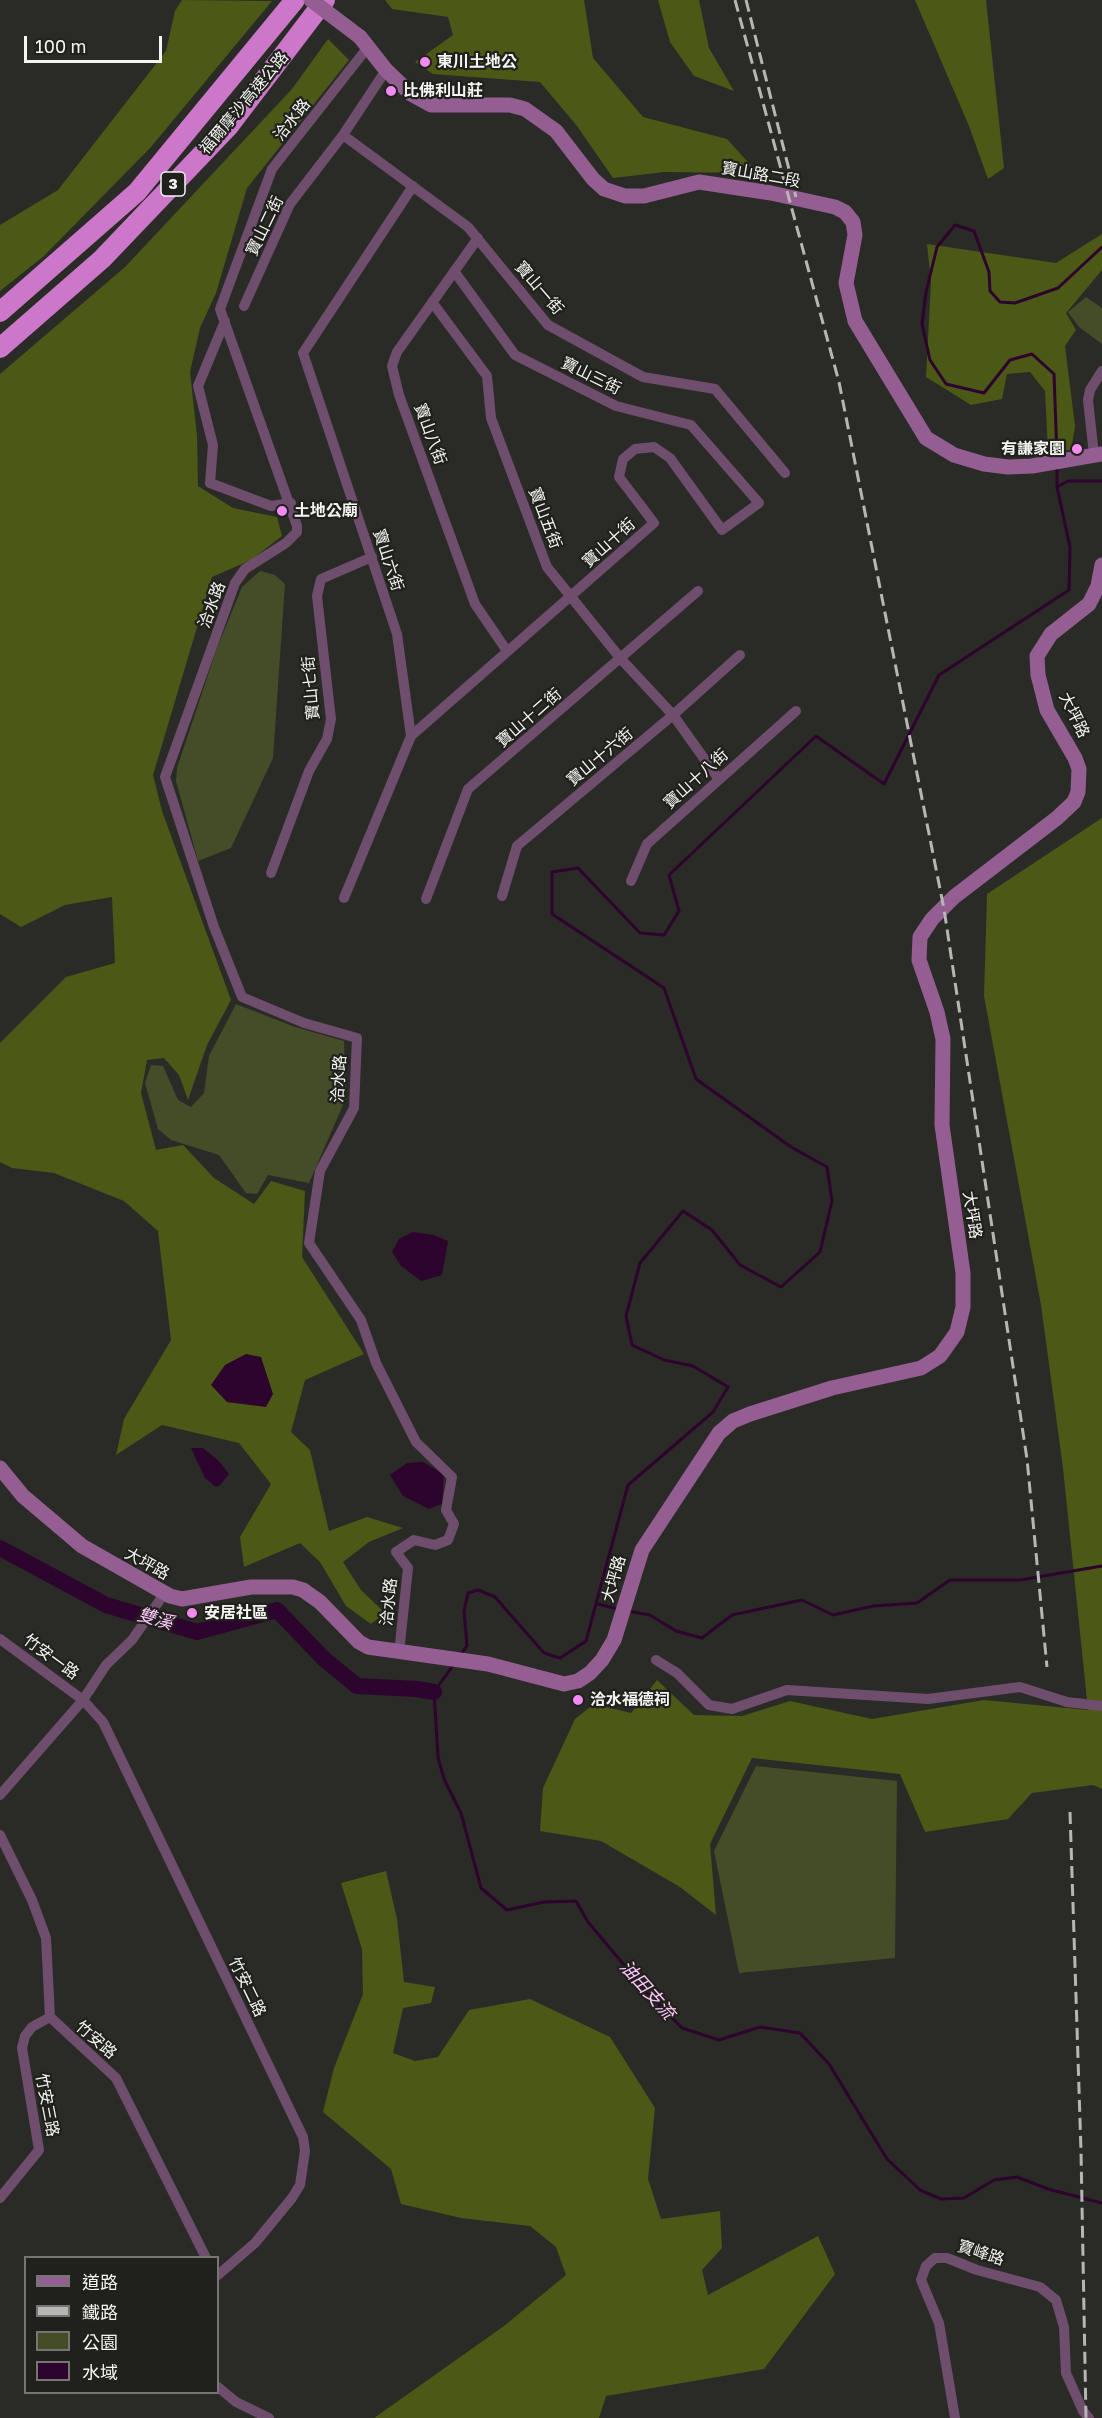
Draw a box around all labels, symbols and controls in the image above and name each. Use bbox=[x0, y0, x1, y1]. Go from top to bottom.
scale bar bbox=[27, 24, 165, 62]
text: 100 m bbox=[35, 35, 86, 57]
street label: 福爾摩沙高速公路 bbox=[196, 48, 292, 158]
place label: 東川土地公 bbox=[437, 52, 517, 72]
marker: 東川土地公 bbox=[418, 55, 432, 69]
place label: 比佛利山莊 bbox=[403, 81, 483, 101]
marker: 比佛利山莊 bbox=[384, 84, 398, 98]
street label: 洽水路 bbox=[270, 95, 314, 145]
street label: 寶山路二段 bbox=[720, 159, 802, 191]
road number: 3 bbox=[161, 172, 185, 196]
street label: 寶山二街 bbox=[242, 193, 288, 259]
street label: 寶山一街 bbox=[511, 258, 567, 318]
street label: 寶山三街 bbox=[558, 353, 624, 399]
street label: 寶山八街 bbox=[410, 401, 450, 467]
place label: 有謙家園 bbox=[1001, 439, 1065, 459]
marker: 有謙家園 bbox=[1070, 442, 1084, 456]
street label: 寶山五街 bbox=[525, 485, 565, 551]
place label: 土地公廟 bbox=[294, 501, 358, 521]
marker: 土地公廟 bbox=[275, 504, 289, 518]
street label: 寶山十街 bbox=[579, 514, 639, 572]
street label: 寶山六街 bbox=[369, 527, 407, 593]
street label: 洽水路 bbox=[194, 579, 230, 631]
street label: 寶山七街 bbox=[299, 655, 323, 721]
street label: 寶山十二街 bbox=[493, 685, 565, 751]
street label: 大坪路 bbox=[1055, 689, 1093, 741]
street label: 寶山十六街 bbox=[563, 724, 637, 790]
street label: 寶山十八街 bbox=[660, 745, 732, 813]
street label: 洽水路 bbox=[328, 1054, 350, 1104]
street label: 大坪路 bbox=[959, 1190, 985, 1240]
street label: 大坪路 bbox=[121, 1544, 173, 1584]
street label: 大坪路 bbox=[598, 1553, 630, 1605]
street label: 洽水路 bbox=[377, 1577, 401, 1627]
place label: 安居社區 bbox=[204, 1603, 268, 1623]
water label: 雙溪 bbox=[135, 1604, 175, 1634]
marker: 安居社區 bbox=[185, 1606, 199, 1620]
street label: 竹安一路 bbox=[19, 1630, 83, 1684]
place label: 洽水福德祠 bbox=[590, 1690, 670, 1710]
marker: 洽水福德祠 bbox=[571, 1693, 585, 1707]
street label: 竹安二路 bbox=[224, 1954, 270, 2020]
water label: 油田支流 bbox=[615, 1956, 679, 2024]
street label: 竹安路 bbox=[72, 2017, 120, 2063]
street label: 竹安三路 bbox=[31, 2072, 63, 2138]
street label: 寶峰路 bbox=[955, 2236, 1007, 2270]
legend bbox=[24, 2256, 219, 2394]
text: 道路 bbox=[82, 2271, 118, 2293]
text: 鐵路 bbox=[82, 2301, 118, 2323]
text: 公園 bbox=[82, 2331, 118, 2353]
text: 水域 bbox=[82, 2361, 118, 2383]

